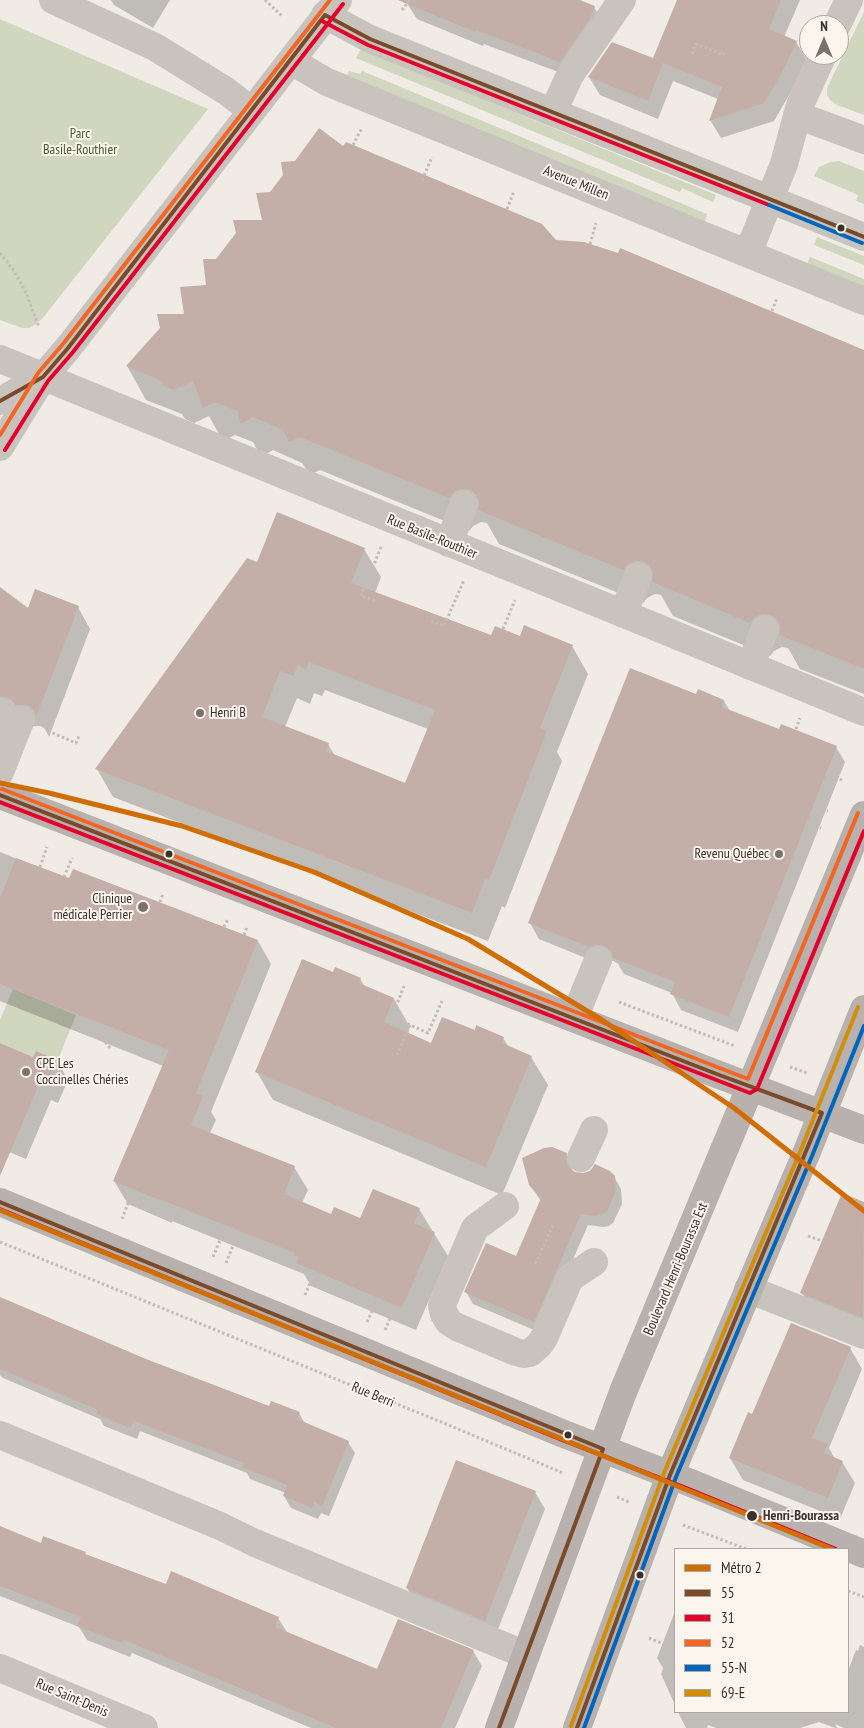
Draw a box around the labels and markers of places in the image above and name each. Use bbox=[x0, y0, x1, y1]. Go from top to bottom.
unlabelled marker bbox=[836, 223, 846, 233]
place label: Henri B bbox=[210, 705, 246, 721]
marker: Henri B bbox=[194, 707, 206, 719]
place label: Revenu Québec bbox=[695, 846, 769, 862]
marker: Revenu Québec bbox=[773, 848, 785, 860]
unlabelled marker bbox=[164, 849, 174, 859]
place label: Clinique médicale Perrier bbox=[53, 891, 132, 924]
marker: Clinique médicale Perrier bbox=[136, 900, 150, 914]
place label: CPE Les Coccinelles Chéries bbox=[36, 1056, 129, 1088]
marker: CPE Les Coccinelles Chéries bbox=[20, 1066, 32, 1078]
unlabelled marker bbox=[563, 1430, 573, 1440]
place label: Henri-Bourassa bbox=[763, 1508, 839, 1524]
marker: Henri-Bourassa bbox=[745, 1509, 759, 1523]
unlabelled marker bbox=[635, 1570, 645, 1580]

